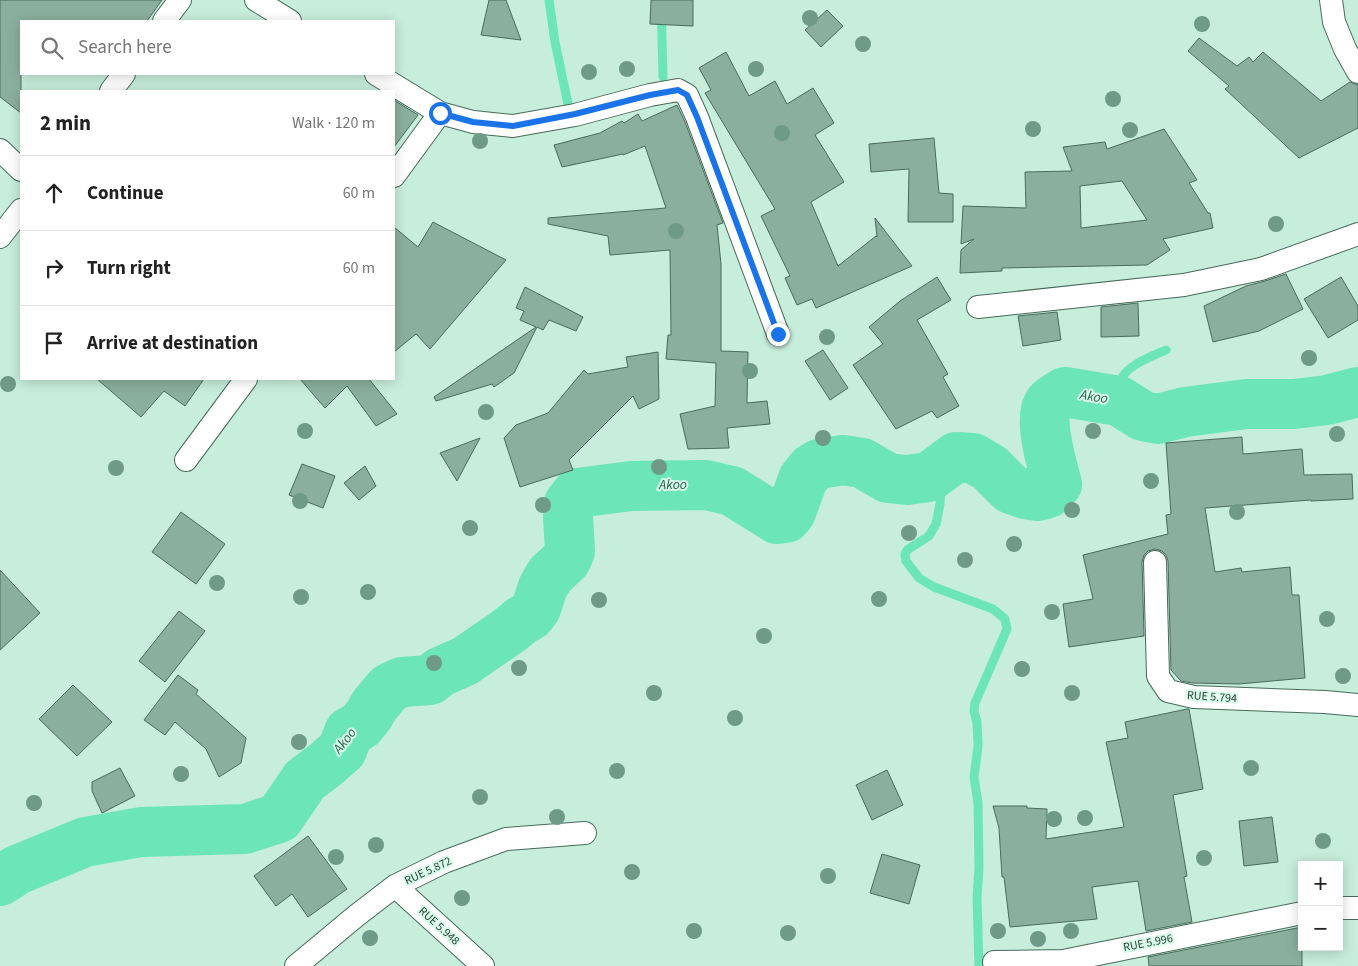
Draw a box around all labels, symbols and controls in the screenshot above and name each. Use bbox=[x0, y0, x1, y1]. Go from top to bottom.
search box bbox=[20, 20, 395, 75]
icon: search bbox=[38, 34, 66, 62]
text: Search here bbox=[78, 34, 172, 61]
route start bbox=[429, 102, 452, 125]
text: 2 min bbox=[40, 108, 91, 138]
text: Walk · 120 m bbox=[292, 112, 375, 134]
icon: ahead bbox=[40, 179, 68, 207]
text: Continue bbox=[87, 180, 164, 207]
text: 60 m bbox=[343, 182, 375, 204]
icon: right bbox=[40, 254, 68, 282]
text: Turn right bbox=[87, 255, 171, 282]
text: 60 m bbox=[343, 257, 375, 279]
route end bbox=[767, 323, 790, 346]
icon: arrive bbox=[40, 329, 68, 357]
text: Arrive at destination bbox=[87, 330, 258, 357]
water label: Akoo bbox=[1078, 385, 1109, 409]
water label: Akoo bbox=[658, 475, 687, 495]
street label: RUE 5.794 bbox=[1186, 687, 1238, 707]
water label: Akoo bbox=[328, 724, 361, 759]
street label: RUE 5.872 bbox=[402, 853, 454, 889]
map controls bbox=[1298, 861, 1343, 951]
button: + bbox=[1298, 861, 1343, 906]
street label: RUE 5.948 bbox=[415, 903, 463, 949]
button: − bbox=[1298, 906, 1343, 951]
street label: RUE 5.996 bbox=[1122, 930, 1174, 956]

